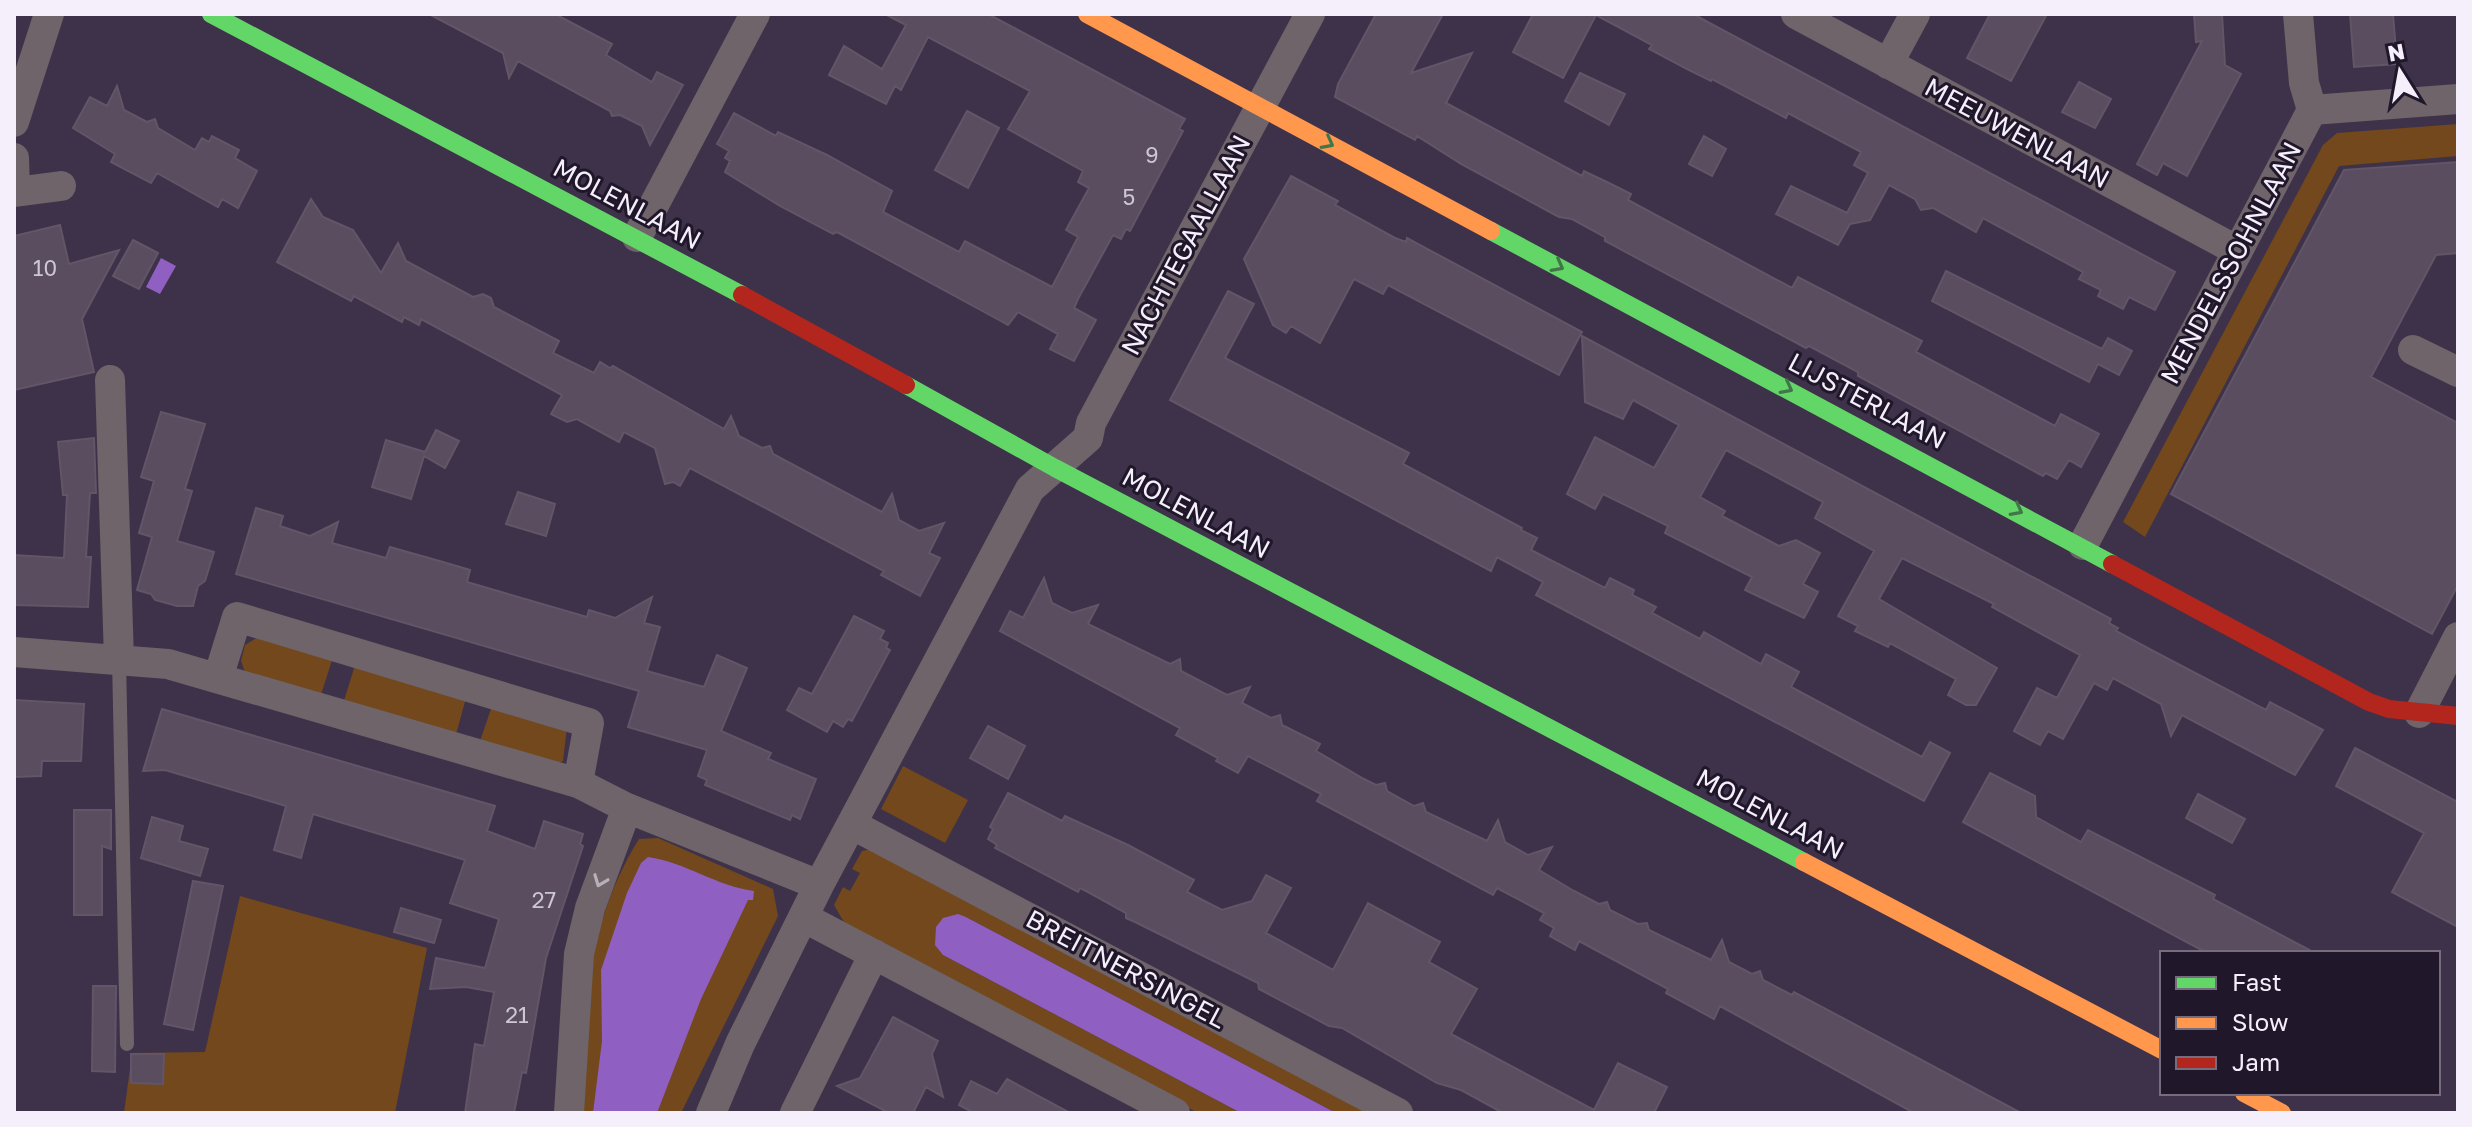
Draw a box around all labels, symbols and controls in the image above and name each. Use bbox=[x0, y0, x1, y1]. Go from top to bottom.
north arrow bbox=[2360, 32, 2440, 112]
text: N bbox=[2385, 37, 2407, 67]
street label: MEEUWENLAAN bbox=[1920, 71, 2115, 194]
street label: NACHTEGAALLAAN bbox=[1114, 129, 1257, 360]
one-way arrow bbox=[1320, 134, 1334, 149]
street label: MENDELSSOHNLAAN bbox=[2154, 137, 2307, 389]
house number: 9 bbox=[1145, 141, 1159, 168]
street label: MOLENLAAN bbox=[548, 152, 706, 255]
house number: 5 bbox=[1123, 183, 1135, 210]
house number: 10 bbox=[33, 254, 57, 281]
one-way arrow bbox=[1549, 256, 1564, 271]
street label: LIJSTERLAAN bbox=[1783, 346, 1951, 455]
one-way arrow bbox=[1779, 378, 1793, 393]
street label: MOLENLAAN bbox=[1117, 461, 1275, 564]
one-way arrow bbox=[2008, 500, 2022, 516]
street label: MOLENLAAN bbox=[1691, 762, 1849, 865]
one-way arrow bbox=[593, 873, 610, 887]
house number: 27 bbox=[532, 886, 556, 913]
street label: BREITNERSINGEL bbox=[1021, 903, 1232, 1034]
legend bbox=[2160, 951, 2440, 1095]
text: Fast bbox=[2232, 967, 2282, 996]
house number: 21 bbox=[505, 1001, 529, 1028]
text: Slow bbox=[2232, 1007, 2288, 1036]
text: Jam bbox=[2232, 1047, 2280, 1076]

